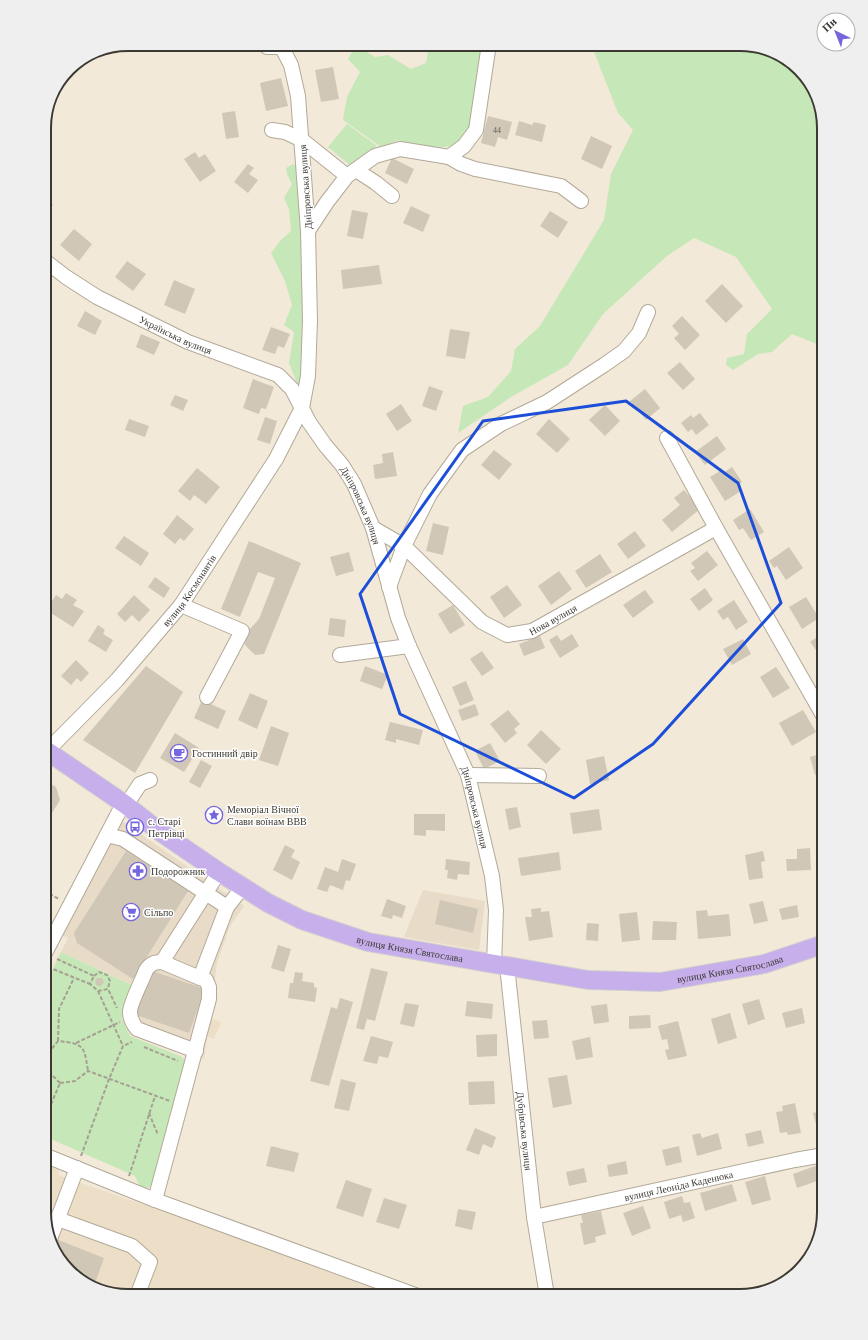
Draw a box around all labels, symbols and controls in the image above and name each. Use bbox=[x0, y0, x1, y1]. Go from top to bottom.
north arrow bbox=[816, 12, 856, 52]
text: Пн bbox=[820, 15, 839, 34]
house number: 44 bbox=[493, 126, 501, 135]
street label: Дніпровська вулиця bbox=[297, 144, 314, 230]
street label: Українська вулиця bbox=[137, 314, 214, 356]
street label: Дніпровська вулиця bbox=[338, 464, 382, 546]
street label: вулиця Космонавтів bbox=[160, 552, 219, 629]
street label: Нова вулиця bbox=[527, 602, 579, 638]
cafe icon: Гостинний двір bbox=[169, 743, 189, 763]
place label: Гостинний двір bbox=[192, 748, 258, 759]
street label: Дніпровська вулиця bbox=[459, 764, 490, 850]
place label: Меморіал Вічної Слави воїнам ВВВ bbox=[227, 804, 307, 827]
place icon: Меморіал Вічної Слави воїнам ВВВ bbox=[204, 805, 224, 825]
place label: с. Старі Петрівці bbox=[148, 816, 185, 839]
bus stop icon: с. Старі Петрівці bbox=[125, 817, 145, 837]
pharmacy icon: Подорожник bbox=[128, 861, 148, 881]
place label: Подорожник bbox=[151, 866, 205, 877]
supermarket icon: Сільпо bbox=[121, 902, 141, 922]
place label: Сільпо bbox=[144, 907, 173, 918]
street label: вулиця Князя Святослава bbox=[355, 934, 464, 964]
street label: вулиця Князя Святослава bbox=[676, 953, 785, 985]
street label: Дубрівська вулиця bbox=[515, 1091, 534, 1171]
street label: вулиця Леоніда Каденюка bbox=[623, 1169, 734, 1203]

